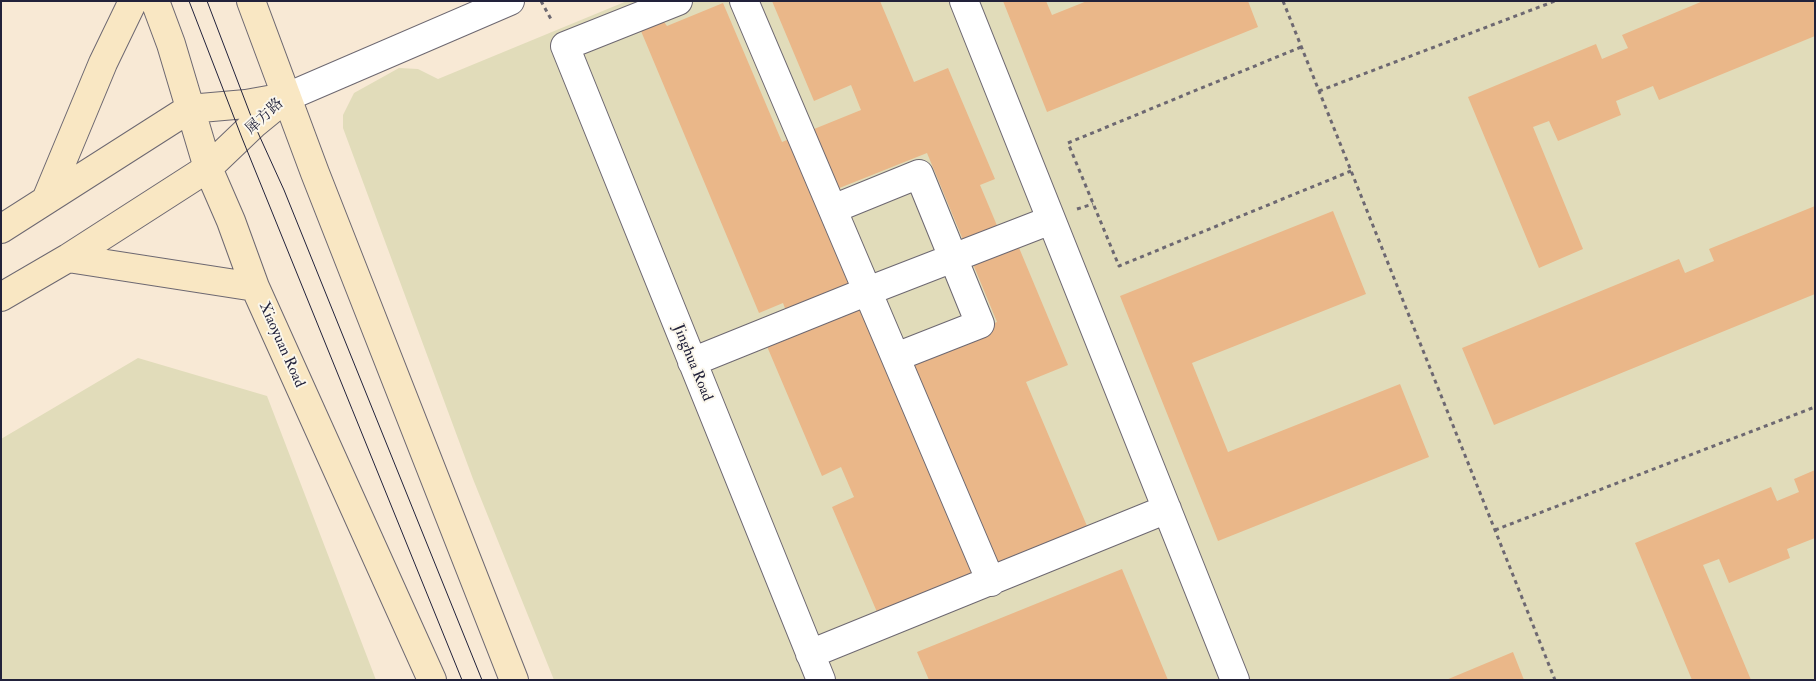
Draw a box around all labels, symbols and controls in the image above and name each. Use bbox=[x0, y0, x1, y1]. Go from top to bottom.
street label: 犀方路 bbox=[242, 95, 288, 139]
street label: Xiaoyuan Road bbox=[254, 299, 308, 391]
street label: Jinghua Road bbox=[668, 322, 716, 404]

